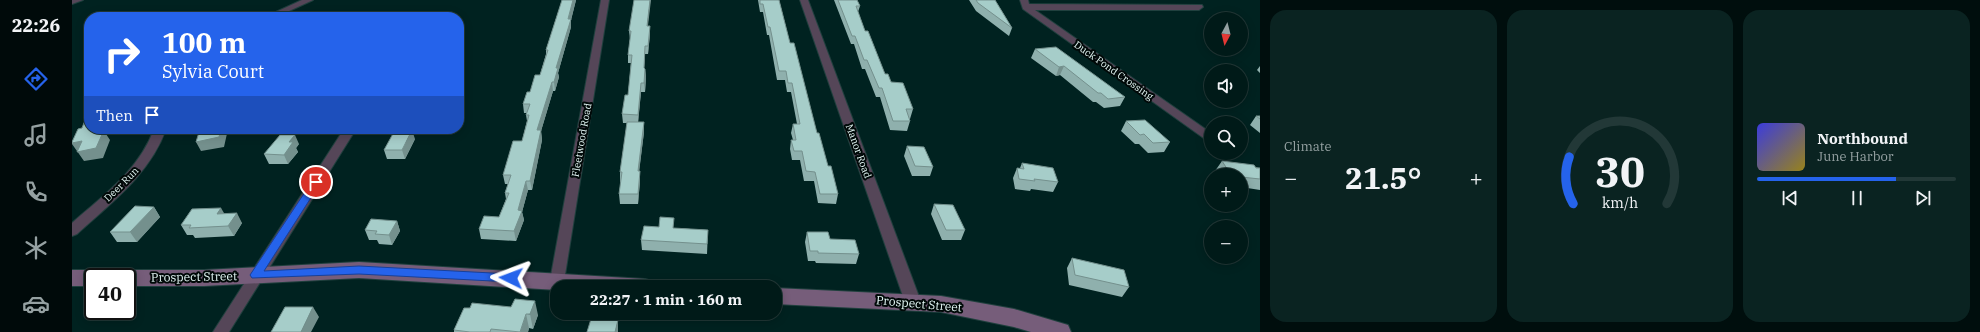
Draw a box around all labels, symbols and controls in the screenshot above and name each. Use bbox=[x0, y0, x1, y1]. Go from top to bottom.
north arrow bbox=[1204, 12, 1248, 56]
map controls bbox=[1204, 12, 1248, 264]
text: 22:26 bbox=[12, 14, 60, 37]
text: 100 m bbox=[162, 24, 246, 61]
icon: right bbox=[96, 28, 148, 80]
street label: Duck Pond Crossing bbox=[1071, 38, 1156, 103]
text: Sylvia Court bbox=[162, 60, 264, 83]
button: sound bbox=[1204, 64, 1248, 108]
icon: directions bbox=[22, 65, 50, 93]
street label: Fleetwood Road bbox=[569, 102, 594, 178]
icon: arrive bbox=[141, 104, 163, 126]
text: Then bbox=[96, 106, 133, 125]
button: search bbox=[1204, 116, 1248, 160]
icon: music bbox=[22, 121, 50, 149]
street label: Manor Road bbox=[843, 122, 874, 180]
text: Northbound bbox=[1817, 129, 1908, 148]
text: Climate bbox=[1284, 138, 1331, 155]
text: 30 bbox=[1595, 144, 1645, 198]
text: June Harbor bbox=[1817, 148, 1894, 165]
text: 21.5° bbox=[1345, 158, 1422, 197]
text: − bbox=[1284, 163, 1297, 192]
text: + bbox=[1469, 163, 1483, 192]
street label: Deer Run bbox=[101, 164, 142, 204]
pin bbox=[299, 165, 333, 199]
button: + bbox=[1204, 168, 1248, 212]
icon: arrive bbox=[305, 171, 327, 193]
icon: phone bbox=[22, 178, 50, 206]
icon: previous bbox=[1779, 187, 1801, 209]
icon: pause bbox=[1846, 187, 1868, 209]
icon: next bbox=[1912, 187, 1934, 209]
text: km/h bbox=[1602, 193, 1638, 212]
button: − bbox=[1204, 220, 1248, 264]
icon: climate bbox=[22, 234, 50, 262]
position arrow bbox=[490, 257, 532, 299]
speed limit sign: 40 bbox=[84, 268, 136, 320]
street label: Prospect Street bbox=[151, 268, 237, 285]
icon: car bbox=[22, 290, 50, 318]
text: 22:27 · 1 min · 160 m bbox=[590, 290, 742, 309]
street label: Prospect Street bbox=[875, 292, 963, 315]

